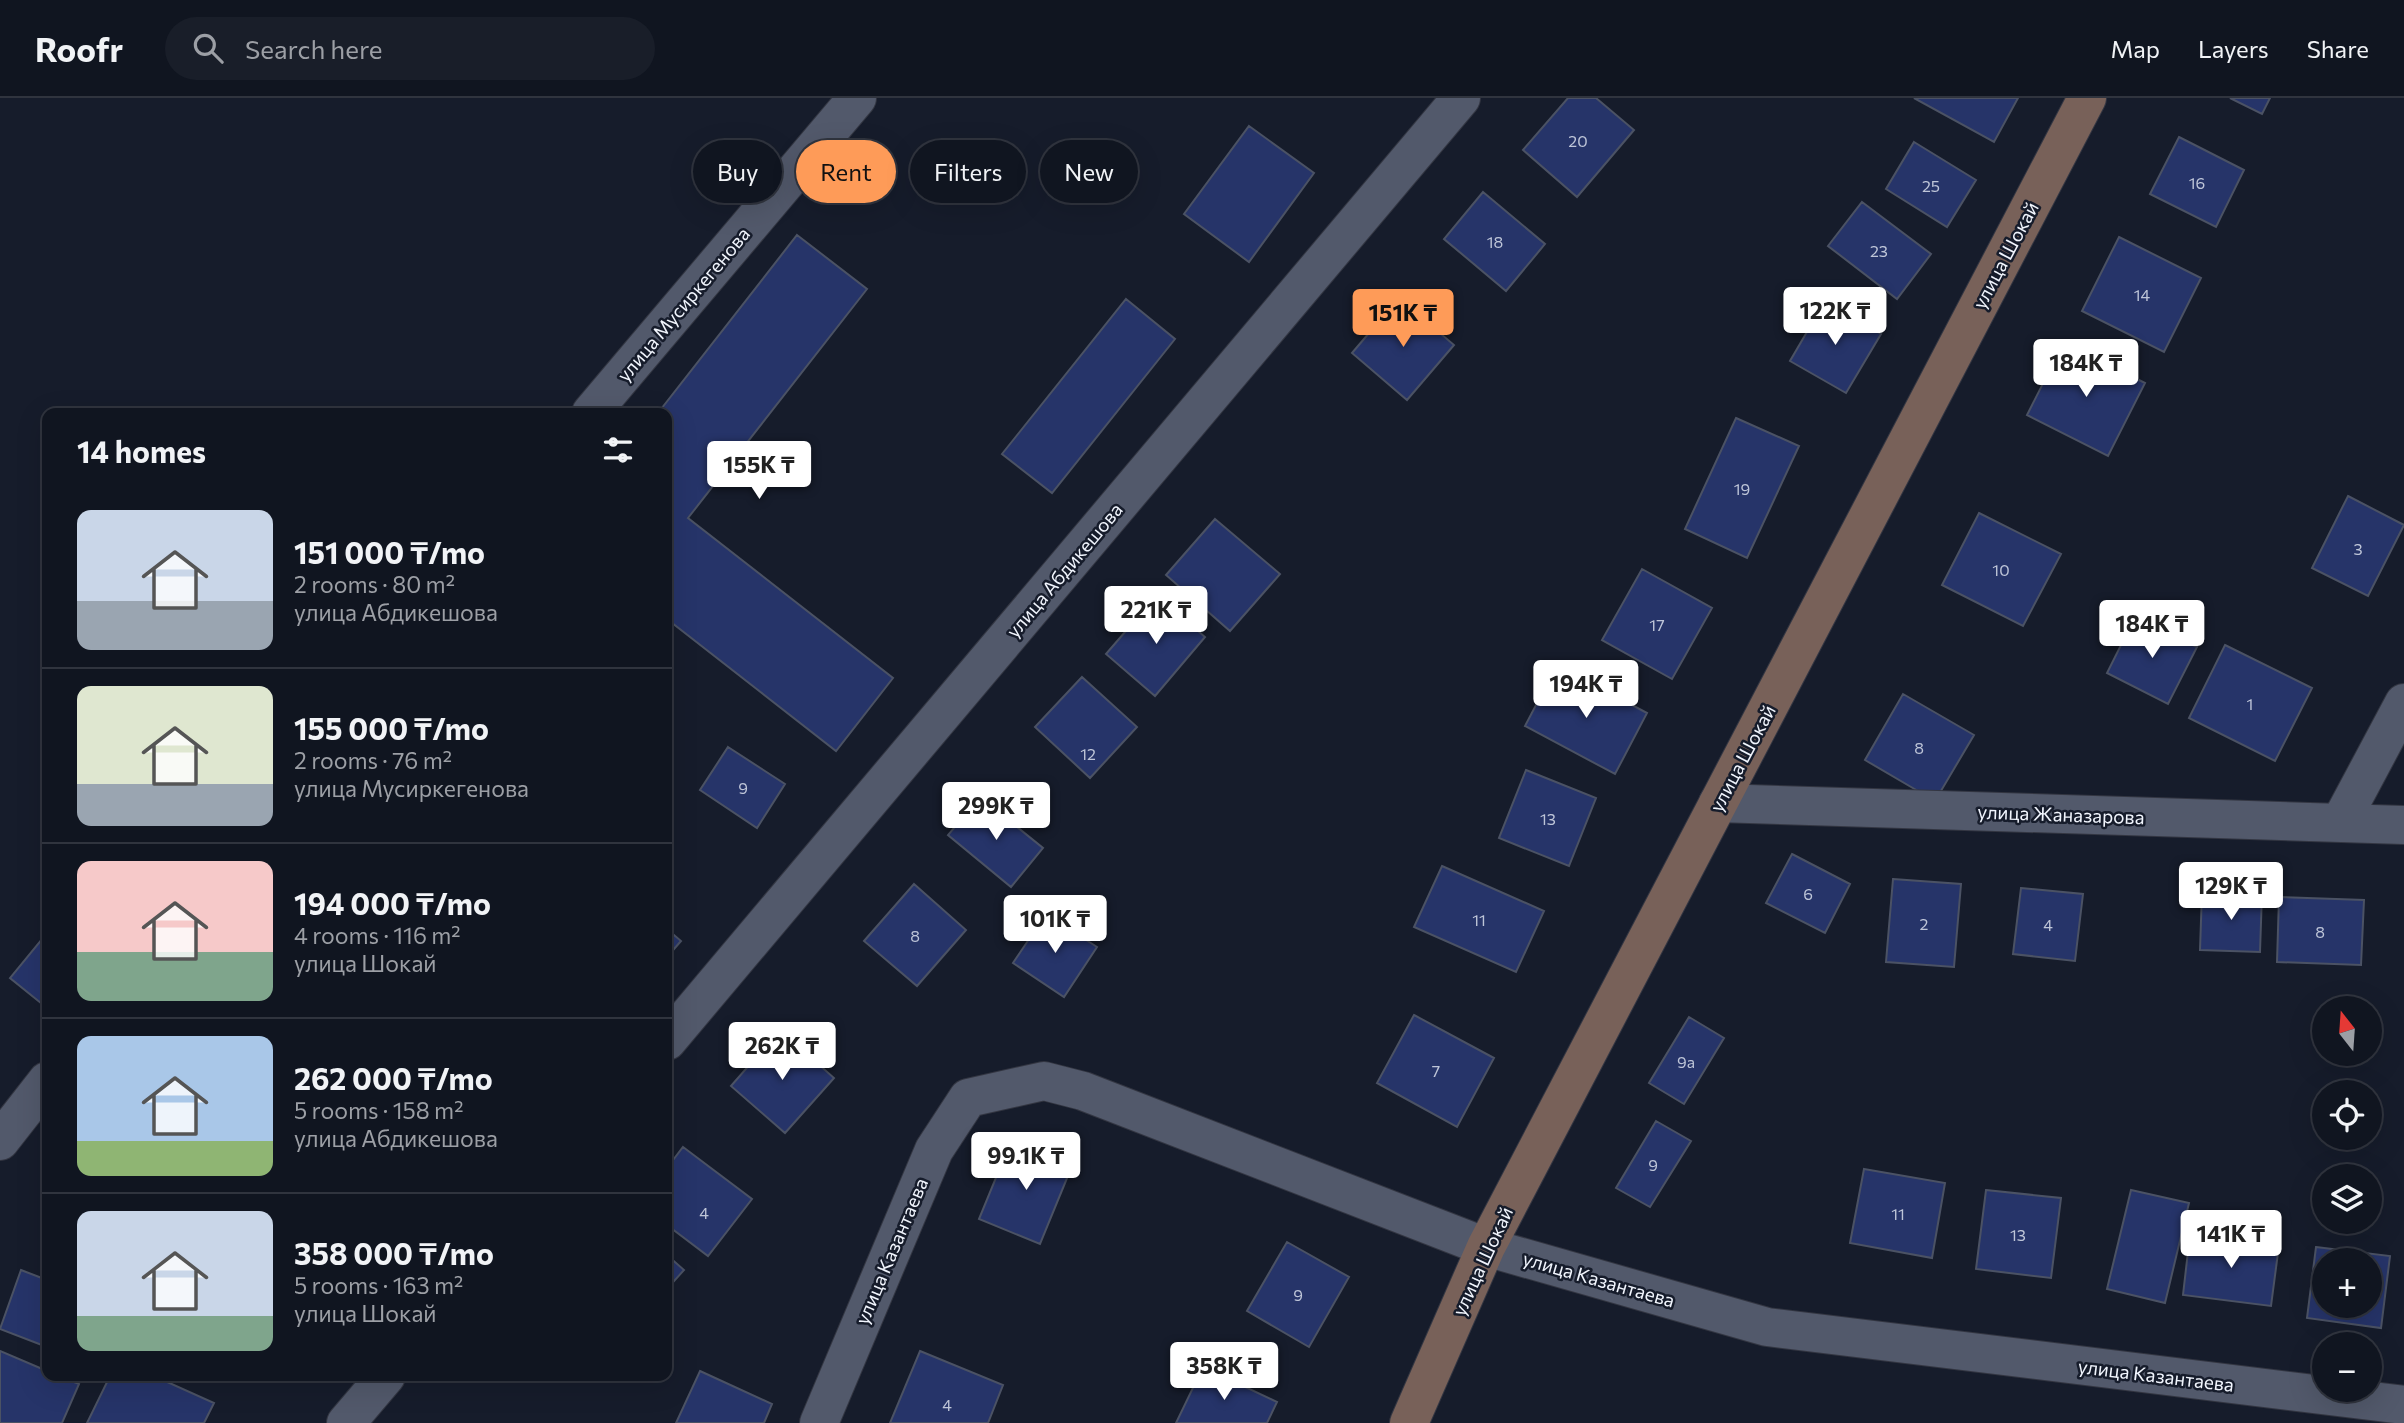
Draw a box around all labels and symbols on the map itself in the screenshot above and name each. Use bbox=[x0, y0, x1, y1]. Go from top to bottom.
house number: 20 bbox=[1568, 131, 1588, 150]
house number: 16 bbox=[2189, 173, 2205, 192]
house number: 25 bbox=[1922, 176, 1940, 195]
street label: улица Шокай bbox=[1967, 198, 2043, 312]
street label: улица Мусиркегенова bbox=[612, 222, 754, 386]
house number: 18 bbox=[1487, 232, 1503, 251]
house number: 23 bbox=[1870, 241, 1888, 260]
house number: 14 bbox=[2134, 285, 2151, 304]
pin: 122K ₸ bbox=[1778, 288, 1892, 347]
pin: 151K ₸ bbox=[1346, 289, 1460, 349]
pin: 184K ₸ bbox=[2029, 340, 2143, 399]
pin: 155K ₸ bbox=[702, 442, 816, 501]
house number: 19 bbox=[1734, 479, 1750, 498]
street label: улица Абдикешова bbox=[1001, 498, 1127, 642]
house number: 3 bbox=[2353, 539, 2363, 558]
house number: 10 bbox=[1992, 560, 2010, 579]
pin: 221K ₸ bbox=[1099, 587, 1213, 646]
pin: 184K ₸ bbox=[2095, 601, 2209, 660]
house number: 17 bbox=[1649, 615, 1665, 634]
pin: 194K ₸ bbox=[1529, 660, 1643, 720]
house number: 1 bbox=[2247, 694, 2253, 713]
street label: улица Шокай bbox=[1704, 701, 1780, 815]
house number: 8 bbox=[1914, 738, 1924, 757]
house number: 12 bbox=[1080, 744, 1096, 763]
house number: 9 bbox=[738, 778, 748, 797]
pin: 299K ₸ bbox=[939, 782, 1053, 842]
street label: улица Жаназарова bbox=[1977, 800, 2145, 828]
house number: 13 bbox=[1540, 809, 1556, 828]
pin: 129K ₸ bbox=[2174, 862, 2288, 922]
house number: 6 bbox=[1803, 884, 1813, 903]
pin: 101K ₸ bbox=[998, 896, 1112, 955]
house number: 11 bbox=[1472, 910, 1486, 929]
house number: 2 bbox=[1920, 914, 1929, 933]
house number: 4 bbox=[2043, 915, 2053, 934]
house number: 8 bbox=[2315, 922, 2325, 941]
house number: 8 bbox=[910, 926, 920, 945]
north arrow bbox=[2312, 996, 2382, 1066]
pin: 262K ₸ bbox=[725, 1023, 839, 1082]
house number: 9а bbox=[1677, 1052, 1695, 1071]
house number: 7 bbox=[1432, 1061, 1440, 1080]
pin: 99.1K ₸ bbox=[961, 1132, 1091, 1192]
house number: 9 bbox=[1648, 1155, 1658, 1174]
street label: улица Казантаева bbox=[850, 1174, 932, 1328]
house number: 4 bbox=[699, 1203, 709, 1222]
street label: улица Шокай bbox=[1447, 1203, 1517, 1319]
house number: 11 bbox=[1891, 1204, 1905, 1223]
pin: 141K ₸ bbox=[2174, 1210, 2288, 1270]
house number: 13 bbox=[2010, 1225, 2026, 1244]
street label: улица Казантаева bbox=[1520, 1246, 1678, 1312]
house number: 9 bbox=[1293, 1285, 1303, 1304]
pin: 358K ₸ bbox=[1167, 1342, 1281, 1402]
street label: улица Казантаева bbox=[2077, 1354, 2235, 1396]
house number: 4 bbox=[942, 1395, 952, 1414]

